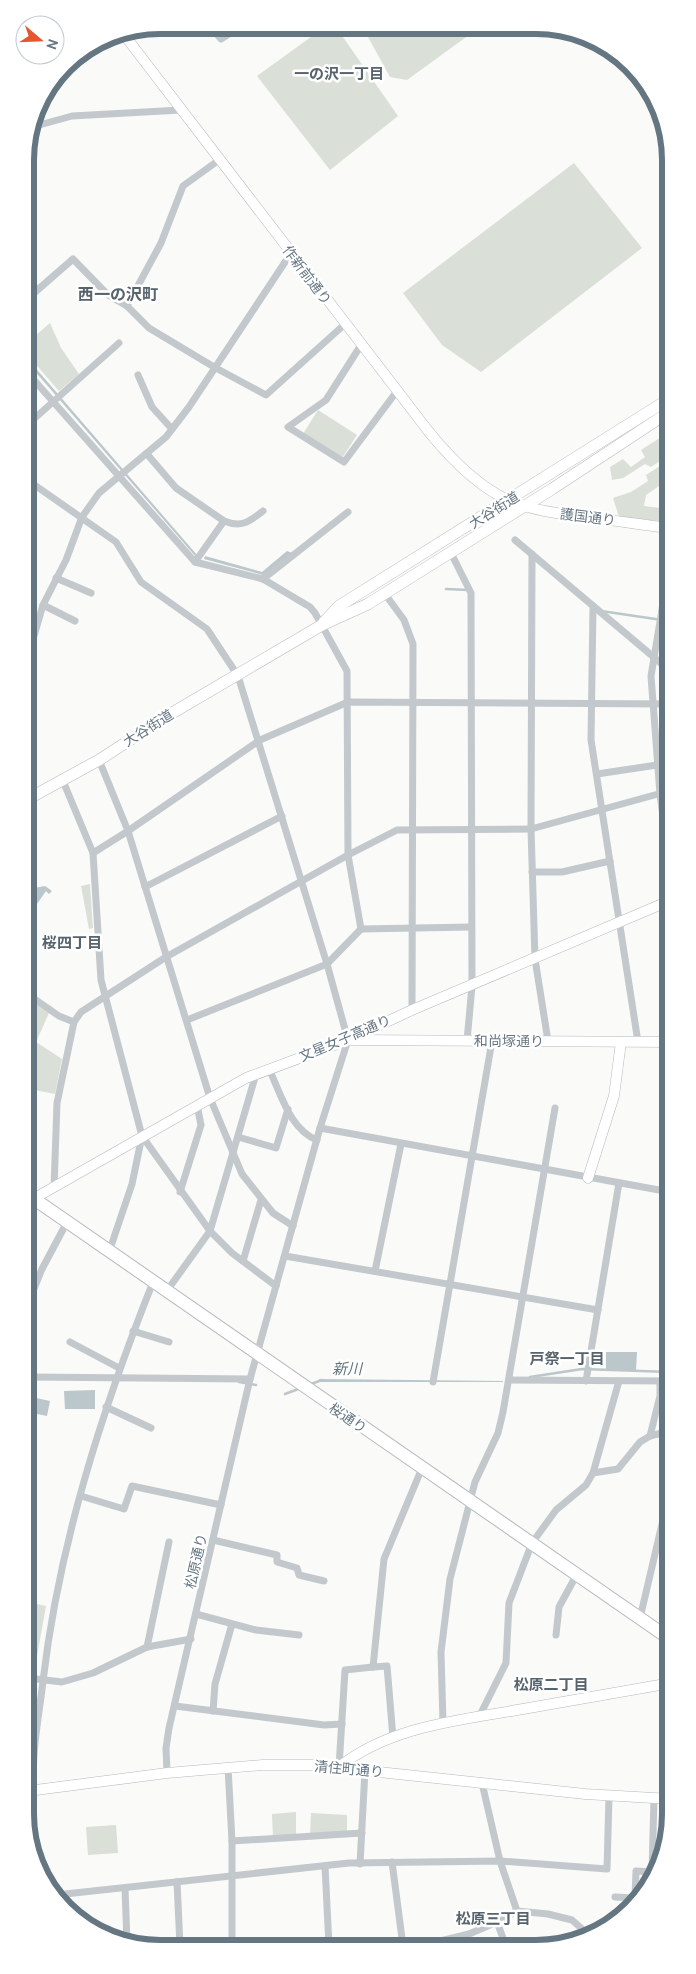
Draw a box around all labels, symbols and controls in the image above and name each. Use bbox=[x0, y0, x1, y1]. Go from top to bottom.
north arrow bbox=[15, 15, 65, 65]
text: N bbox=[42, 37, 62, 52]
district label: 一の沢一丁目 bbox=[294, 65, 384, 83]
street label: 作新前通り bbox=[279, 242, 335, 308]
district label: 西一の沢町 bbox=[78, 285, 158, 304]
street label: 大谷街道 bbox=[465, 488, 523, 532]
street label: 護国通り bbox=[559, 505, 617, 529]
street label: 大谷街道 bbox=[119, 706, 177, 750]
district label: 桜四丁目 bbox=[42, 934, 102, 952]
street label: 文星女子高通り bbox=[296, 1011, 394, 1065]
street label: 和尚塚通り bbox=[474, 1032, 544, 1050]
district label: 戸祭一丁目 bbox=[529, 1350, 605, 1368]
water label: 新川 bbox=[332, 1360, 364, 1378]
street label: 桜通り bbox=[326, 1399, 370, 1437]
street label: 松原通り bbox=[181, 1532, 211, 1590]
district label: 松原二丁目 bbox=[513, 1676, 589, 1694]
street label: 清住町通り bbox=[313, 1757, 385, 1781]
district label: 松原三丁目 bbox=[455, 1910, 531, 1928]

